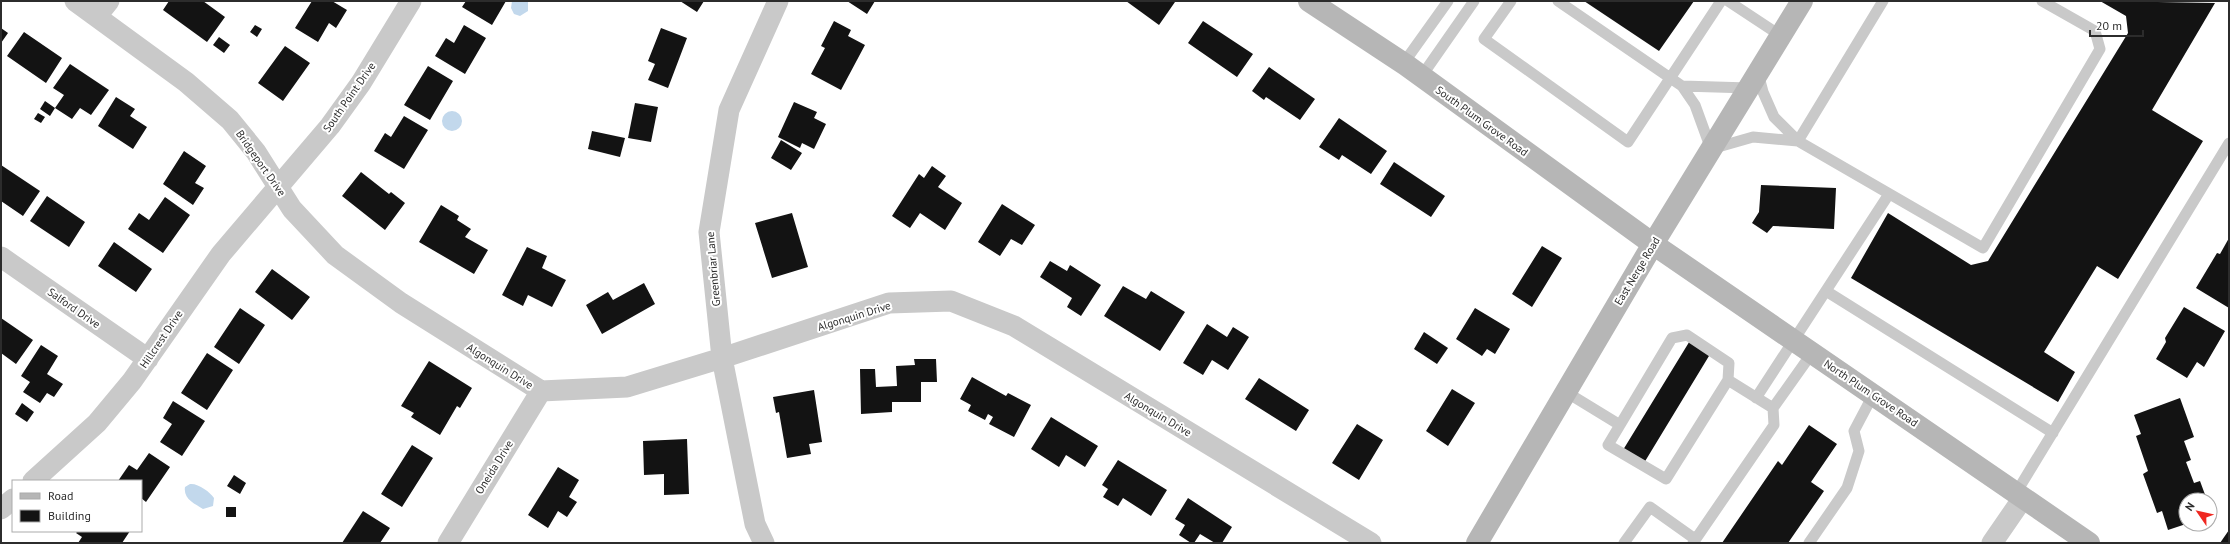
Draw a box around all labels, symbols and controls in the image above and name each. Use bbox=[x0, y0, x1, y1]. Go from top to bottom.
scale bar bbox=[2090, 12, 2143, 38]
text: 20 m bbox=[2096, 18, 2122, 33]
street label: South Point Drive bbox=[320, 59, 379, 135]
street label: South Plum Grove Road bbox=[1433, 83, 1531, 159]
street label: Bridgeport Drive bbox=[233, 127, 289, 199]
street label: Greenbriar Lane bbox=[703, 231, 723, 307]
street label: East Nerge Road bbox=[1611, 234, 1663, 308]
street label: Salford Drive bbox=[45, 285, 103, 331]
street label: Algonquin Drive bbox=[816, 298, 893, 334]
street label: Hillcrest Drive bbox=[136, 307, 186, 371]
street label: Algonquin Drive bbox=[464, 340, 536, 392]
street label: North Plum Grove Road bbox=[1821, 356, 1921, 430]
street label: Algonquin Drive bbox=[1122, 388, 1194, 440]
street label: Oneida Drive bbox=[472, 437, 516, 497]
legend bbox=[12, 480, 142, 532]
text: Road bbox=[48, 488, 73, 503]
north arrow bbox=[2178, 492, 2218, 532]
text: N bbox=[2182, 499, 2198, 513]
text: Building bbox=[48, 508, 91, 523]

